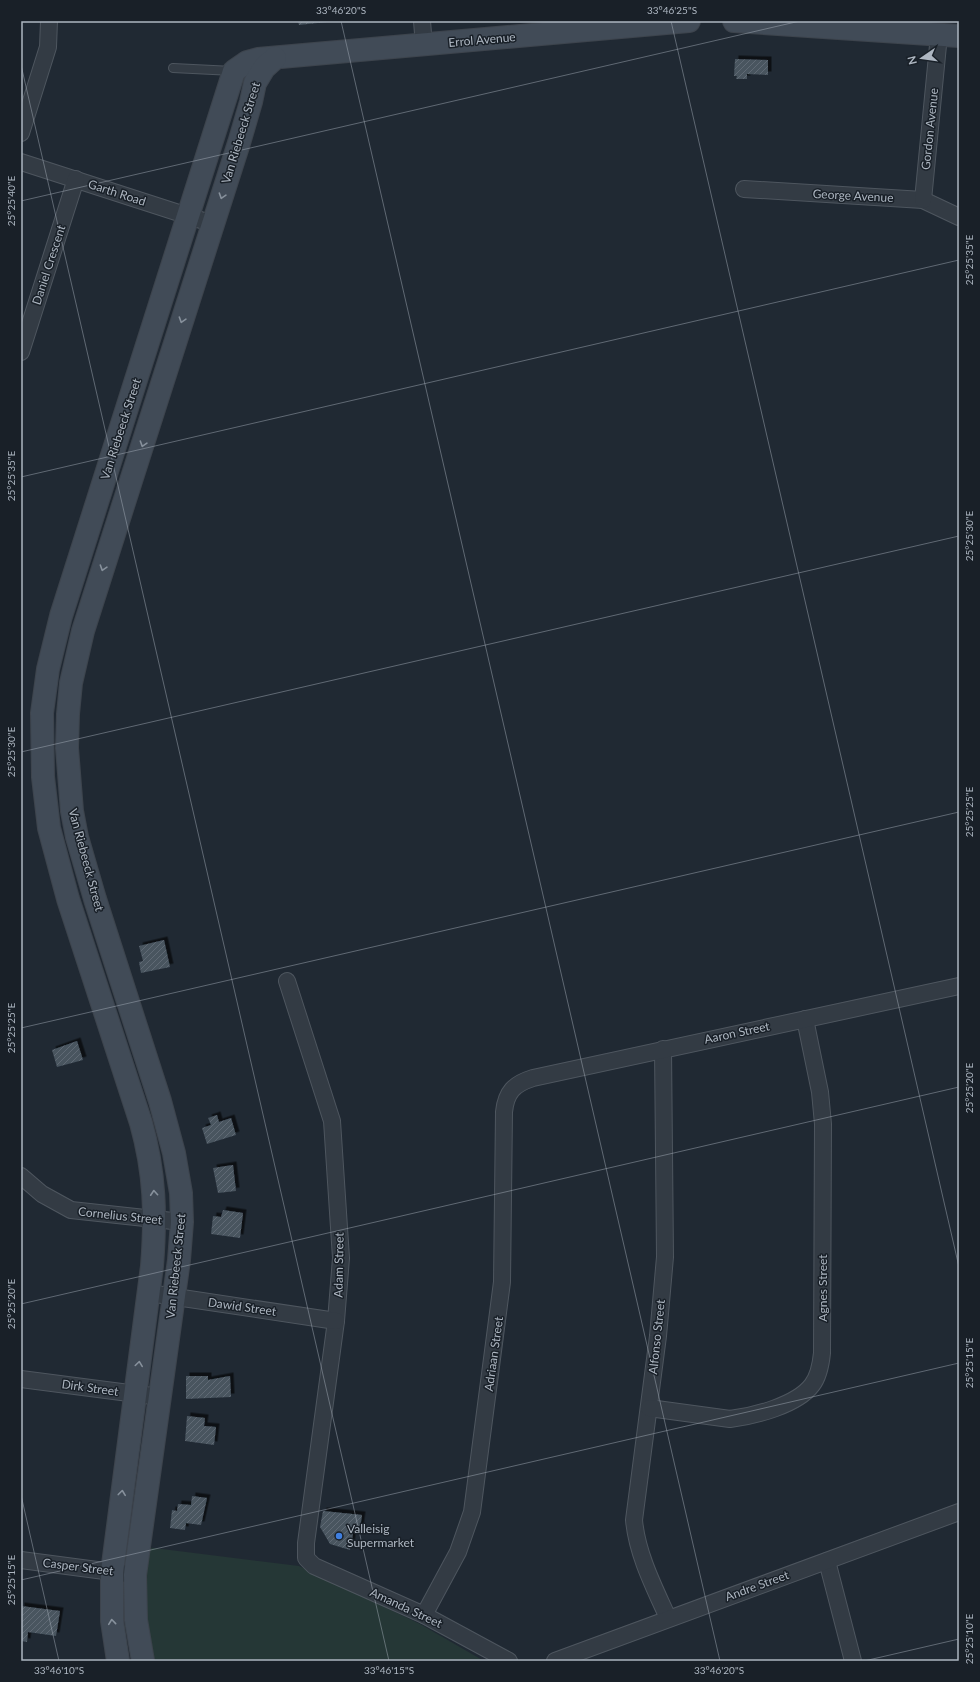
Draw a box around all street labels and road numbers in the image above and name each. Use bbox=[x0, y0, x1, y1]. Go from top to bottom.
street label: Errol Avenue bbox=[448, 29, 516, 50]
street label: Van Riebeeck Street bbox=[218, 80, 263, 185]
street label: Gordon Avenue bbox=[918, 87, 941, 171]
street label: Garth Road bbox=[86, 176, 148, 209]
street label: George Avenue bbox=[812, 186, 894, 205]
street label: Daniel Crescent bbox=[29, 222, 69, 307]
street label: Van Riebeeck Street bbox=[97, 376, 144, 481]
street label: Van Riebeeck Street bbox=[66, 807, 108, 913]
street label: Aaron Street bbox=[703, 1018, 772, 1047]
street label: Cornelius Street bbox=[77, 1204, 163, 1227]
street label: Van Riebeeck Street bbox=[163, 1212, 189, 1319]
street label: Adam Street bbox=[330, 1232, 347, 1298]
street label: Agnes Street bbox=[815, 1254, 830, 1322]
street label: Dawid Street bbox=[207, 1294, 278, 1319]
street label: Alfonso Street bbox=[645, 1298, 668, 1375]
street label: Adriaan Street bbox=[481, 1315, 506, 1392]
street label: Dirk Street bbox=[61, 1376, 120, 1399]
street label: Casper Street bbox=[42, 1555, 115, 1578]
street label: Andre Street bbox=[723, 1567, 791, 1604]
street label: Amanda Street bbox=[368, 1584, 445, 1631]

